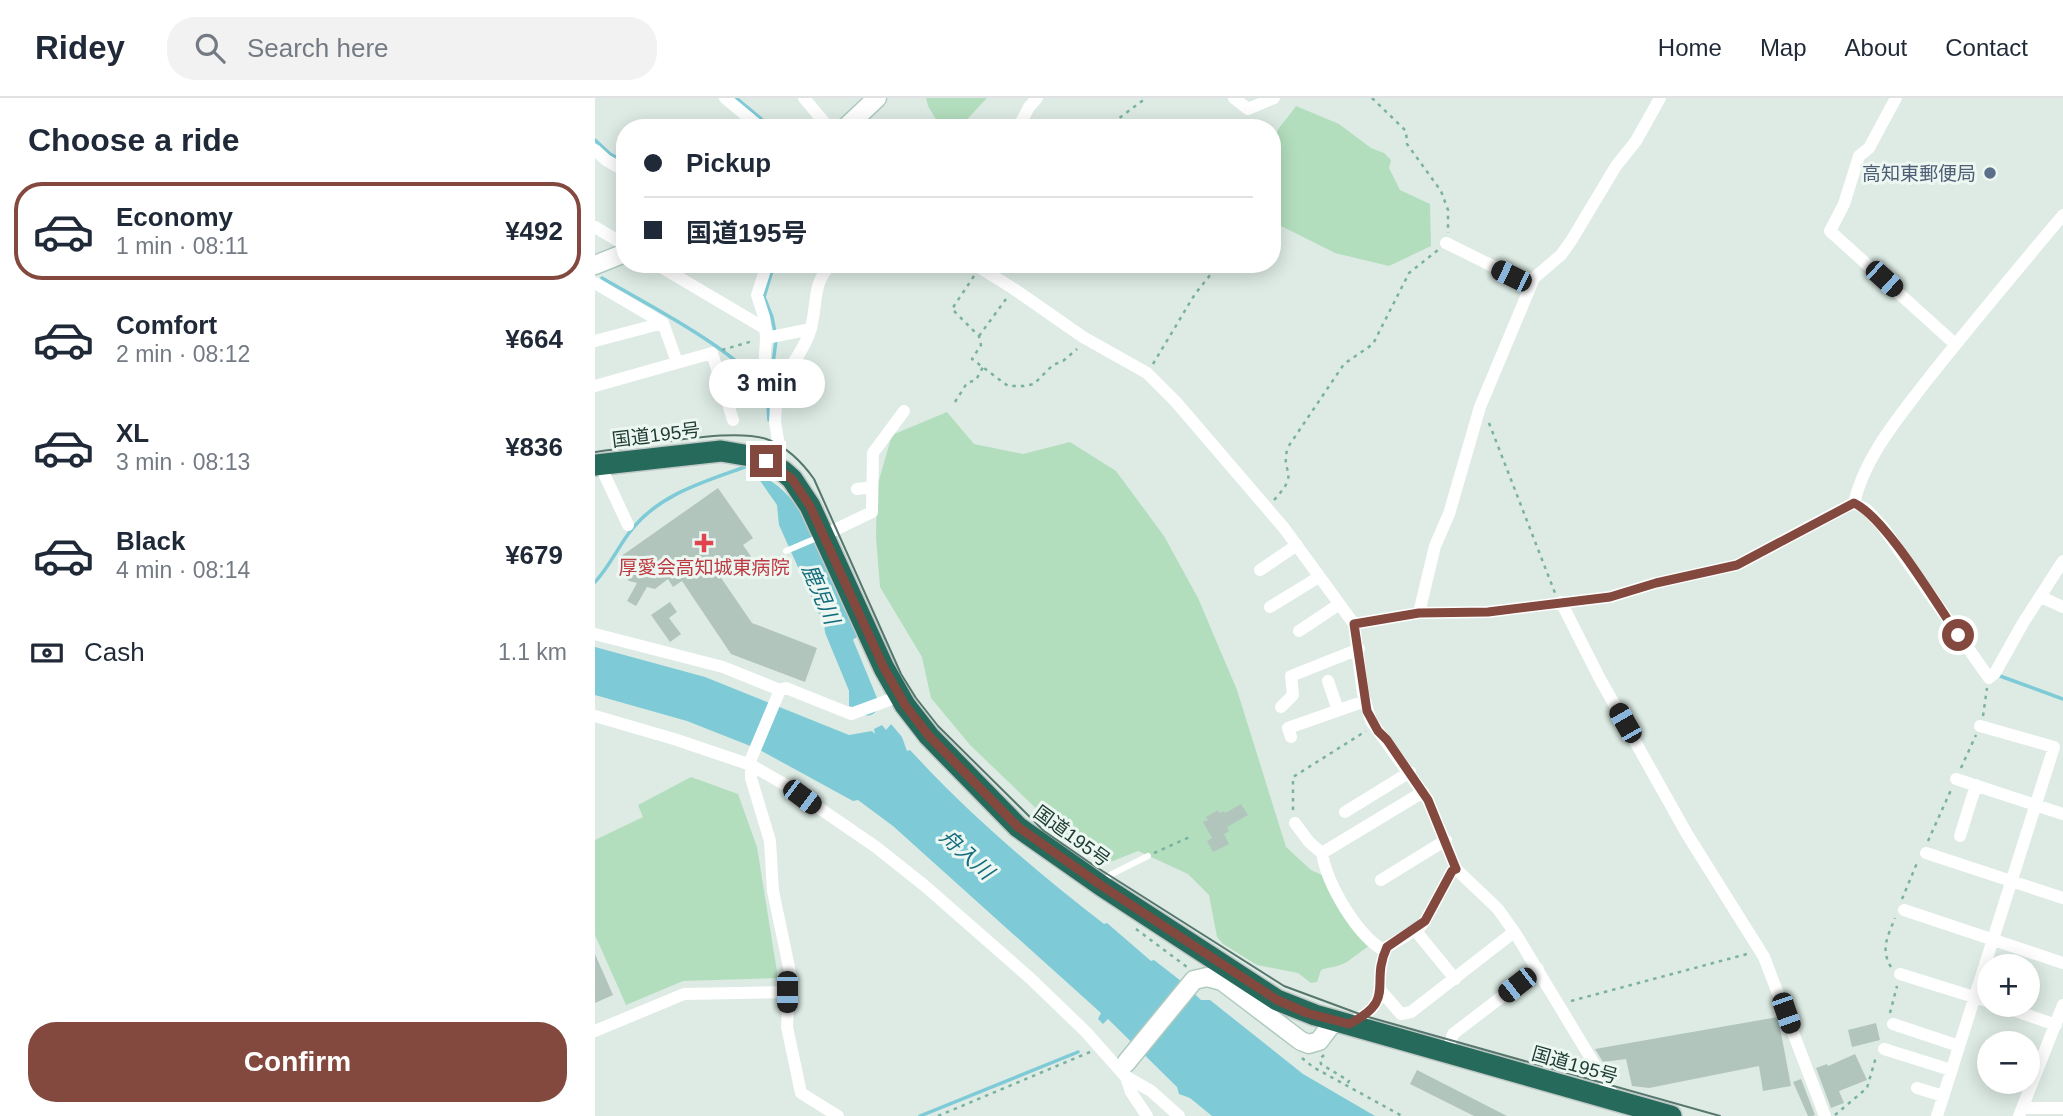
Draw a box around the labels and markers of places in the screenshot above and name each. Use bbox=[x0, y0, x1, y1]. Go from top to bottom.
place label: 高知東郵便局 bbox=[1862, 163, 1976, 184]
marker: 高知東郵便局 bbox=[1982, 165, 1998, 181]
marker: 厚愛会高知城東病院 bbox=[694, 533, 714, 553]
place label: 厚愛会高知城東病院 bbox=[618, 557, 790, 578]

